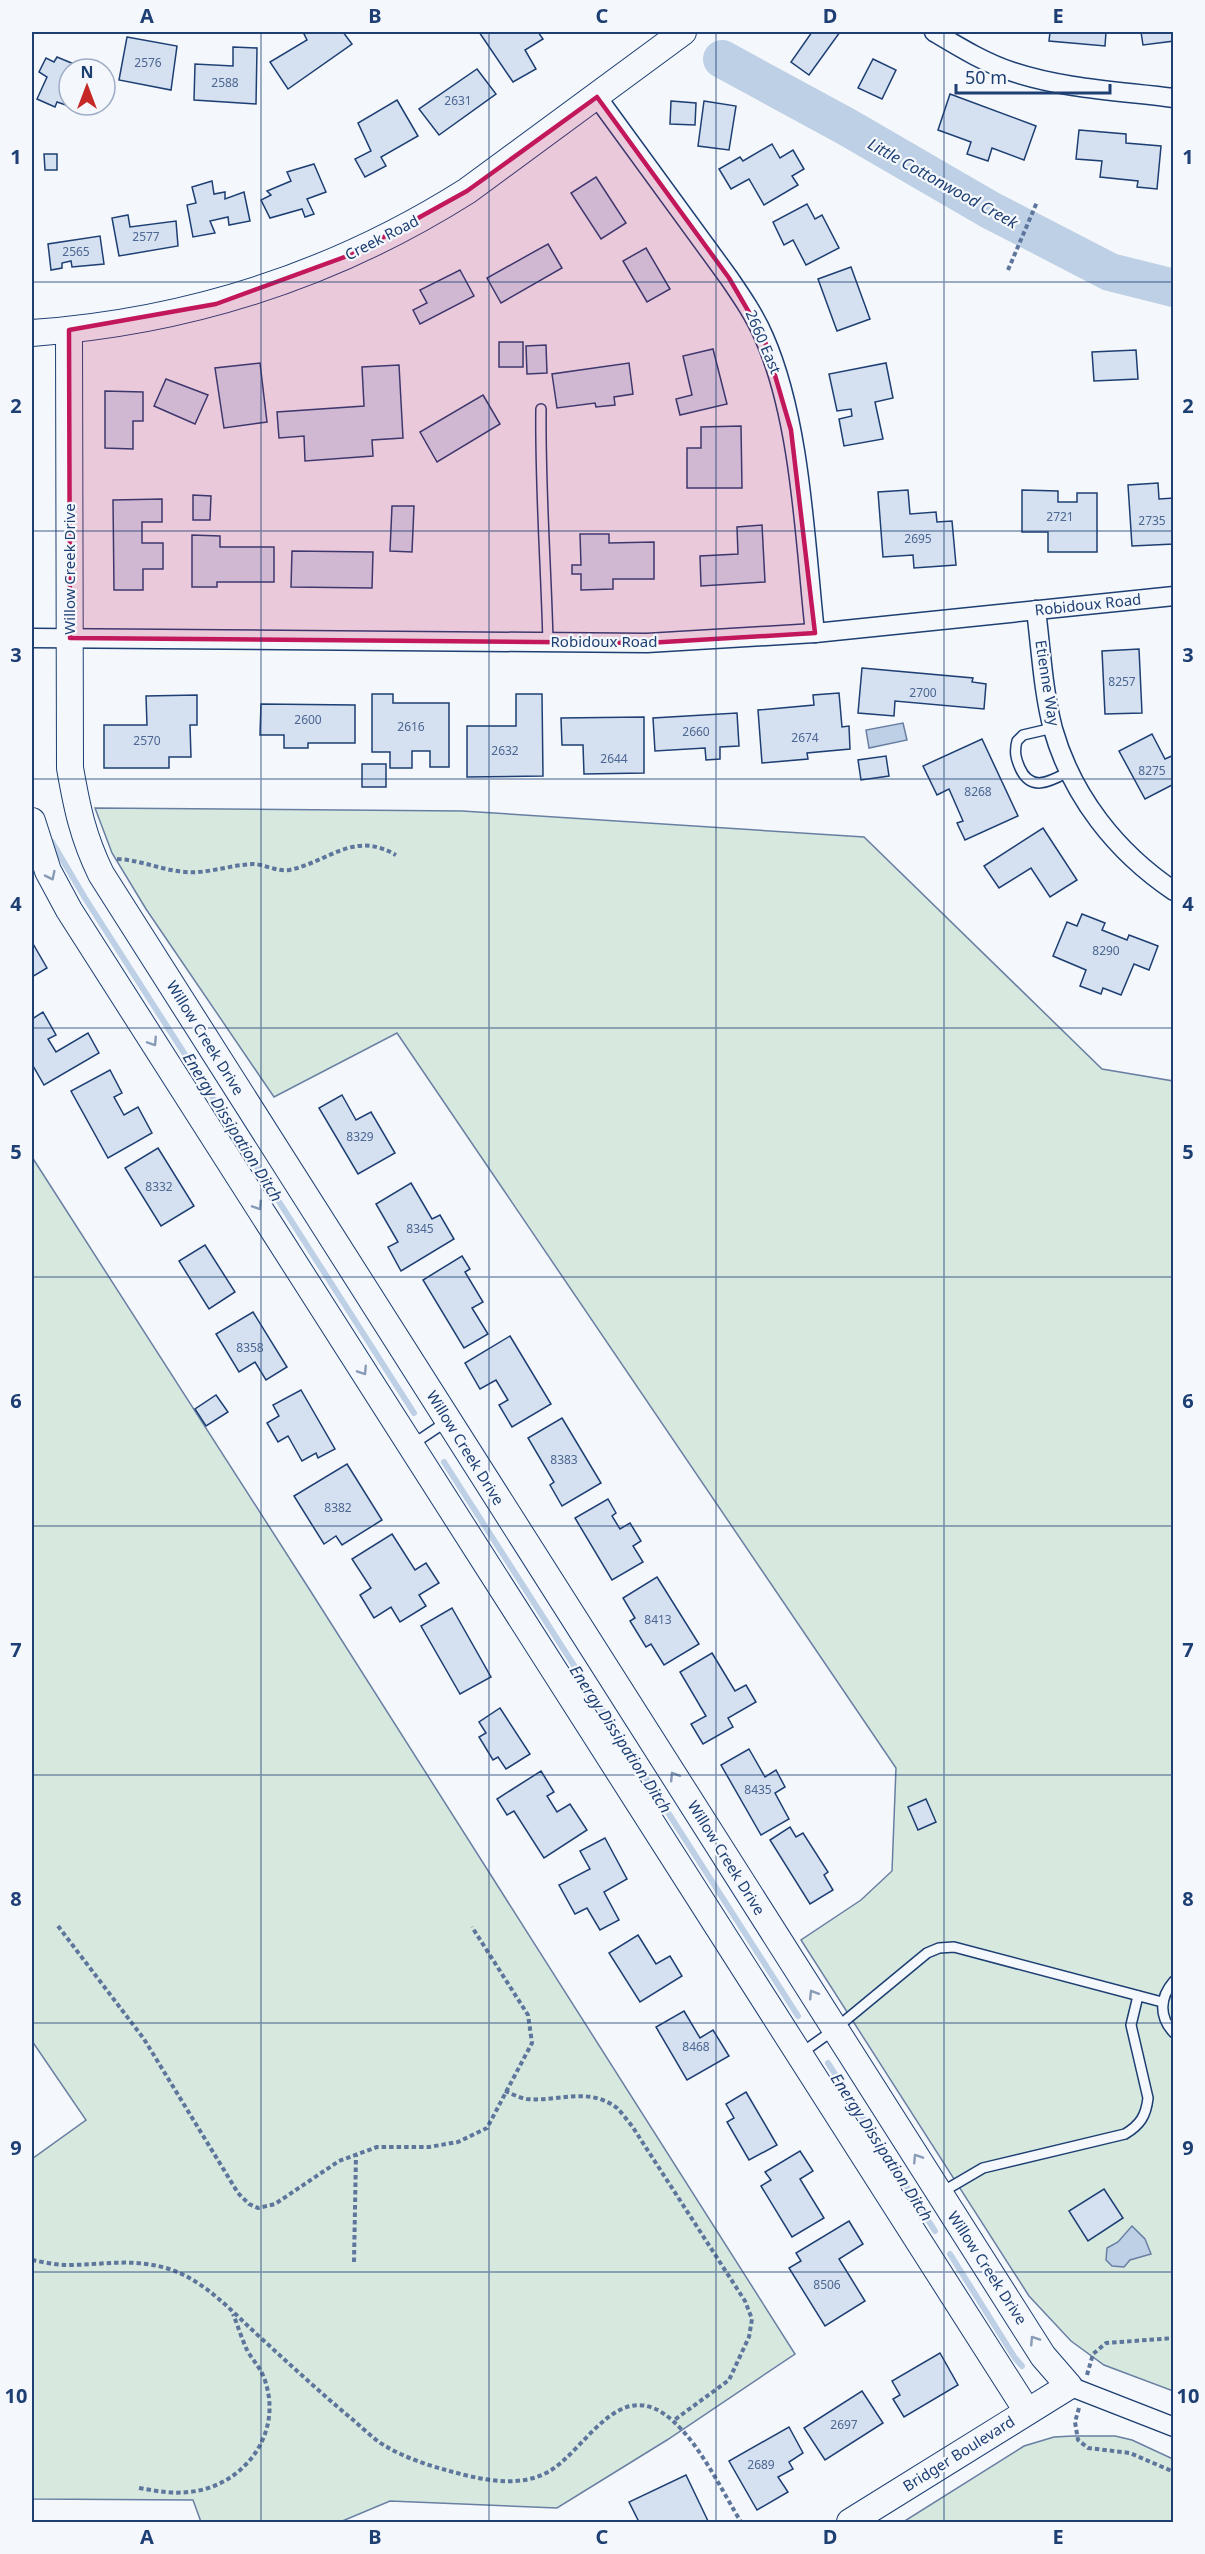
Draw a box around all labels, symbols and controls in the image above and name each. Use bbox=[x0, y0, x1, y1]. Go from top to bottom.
text: A bbox=[140, 2, 154, 29]
text: B bbox=[368, 2, 382, 29]
text: C bbox=[596, 2, 609, 29]
text: D bbox=[823, 2, 837, 29]
text: E bbox=[1052, 2, 1064, 29]
house number: 2576 bbox=[134, 54, 162, 71]
north arrow bbox=[57, 57, 117, 117]
scale bar bbox=[956, 57, 1110, 95]
text: N bbox=[80, 61, 94, 83]
text: 50 m bbox=[965, 65, 1007, 89]
house number: 2588 bbox=[211, 74, 239, 91]
house number: 2631 bbox=[444, 92, 472, 109]
water label: Little Cottonwood Creek bbox=[864, 133, 1023, 234]
text: 1 bbox=[10, 143, 22, 170]
text: 1 bbox=[1182, 143, 1194, 170]
street label: Creek Road bbox=[341, 210, 422, 264]
house number: 2577 bbox=[132, 228, 160, 245]
house number: 2565 bbox=[62, 243, 90, 260]
street label: 2660 East bbox=[742, 307, 787, 377]
text: 2 bbox=[10, 392, 22, 419]
text: 2 bbox=[1182, 392, 1194, 419]
street label: Willow Creek Drive bbox=[59, 503, 79, 635]
house number: 2721 bbox=[1046, 508, 1074, 525]
house number: 2735 bbox=[1138, 512, 1166, 529]
house number: 2695 bbox=[904, 530, 932, 547]
street label: Robidoux Road bbox=[1034, 588, 1142, 620]
street label: Robidoux Road bbox=[551, 631, 657, 651]
street label: Etienne Way bbox=[1031, 638, 1065, 728]
text: 3 bbox=[10, 641, 22, 668]
text: 3 bbox=[1182, 641, 1194, 668]
house number: 8257 bbox=[1108, 673, 1136, 690]
house number: 2700 bbox=[909, 684, 937, 701]
house number: 2600 bbox=[294, 711, 322, 728]
house number: 2616 bbox=[397, 718, 425, 735]
house number: 2660 bbox=[682, 723, 710, 740]
house number: 2674 bbox=[791, 729, 819, 746]
house number: 2570 bbox=[133, 732, 161, 749]
house number: 2632 bbox=[491, 742, 519, 759]
house number: 2644 bbox=[600, 750, 628, 767]
house number: 8275 bbox=[1138, 762, 1166, 779]
house number: 8268 bbox=[964, 783, 992, 800]
one-way arrow bbox=[44, 869, 56, 880]
text: 4 bbox=[10, 890, 22, 917]
text: 4 bbox=[1182, 890, 1194, 917]
house number: 8290 bbox=[1092, 942, 1120, 959]
street label: Willow Creek Drive bbox=[163, 976, 249, 1098]
one-way arrow bbox=[146, 1035, 157, 1046]
water label: Energy Dissipation Ditch bbox=[178, 1048, 288, 1206]
house number: 8329 bbox=[346, 1128, 374, 1145]
text: 5 bbox=[10, 1138, 22, 1165]
text: 5 bbox=[1182, 1138, 1194, 1165]
house number: 8332 bbox=[145, 1178, 173, 1195]
one-way arrow bbox=[251, 1199, 262, 1210]
house number: 8345 bbox=[406, 1220, 434, 1237]
house number: 8358 bbox=[236, 1339, 264, 1356]
one-way arrow bbox=[355, 1364, 366, 1375]
street label: Willow Creek Drive bbox=[423, 1386, 509, 1508]
text: 6 bbox=[10, 1387, 22, 1414]
text: 6 bbox=[1182, 1387, 1194, 1414]
house number: 8383 bbox=[550, 1451, 578, 1468]
house number: 8382 bbox=[324, 1499, 352, 1516]
house number: 8413 bbox=[644, 1611, 672, 1628]
text: 7 bbox=[10, 1636, 22, 1663]
text: 7 bbox=[1182, 1636, 1194, 1663]
water label: Energy Dissipation Ditch bbox=[565, 1661, 677, 1817]
one-way arrow bbox=[670, 1772, 681, 1783]
house number: 8435 bbox=[744, 1781, 772, 1798]
street label: Willow Creek Drive bbox=[684, 1796, 770, 1918]
text: 8 bbox=[10, 1885, 22, 1912]
text: 8 bbox=[1182, 1885, 1194, 1912]
one-way arrow bbox=[808, 1990, 820, 2000]
house number: 8468 bbox=[682, 2038, 710, 2055]
water label: Energy Dissipation Ditch bbox=[826, 2069, 938, 2225]
text: 9 bbox=[10, 2134, 22, 2161]
text: 9 bbox=[1182, 2134, 1194, 2161]
one-way arrow bbox=[913, 2154, 925, 2164]
street label: Willow Creek Drive bbox=[944, 2207, 1032, 2328]
house number: 8506 bbox=[813, 2276, 841, 2293]
one-way arrow bbox=[1029, 2336, 1041, 2346]
text: 10 bbox=[5, 2382, 27, 2409]
text: 10 bbox=[1177, 2382, 1199, 2409]
street label: Bridger Boulevard bbox=[899, 2411, 1018, 2496]
house number: 2697 bbox=[830, 2416, 858, 2433]
house number: 2689 bbox=[747, 2456, 775, 2473]
text: A bbox=[140, 2523, 154, 2550]
text: B bbox=[368, 2523, 382, 2550]
text: C bbox=[596, 2523, 609, 2550]
text: D bbox=[823, 2523, 837, 2550]
text: E bbox=[1052, 2523, 1064, 2550]

